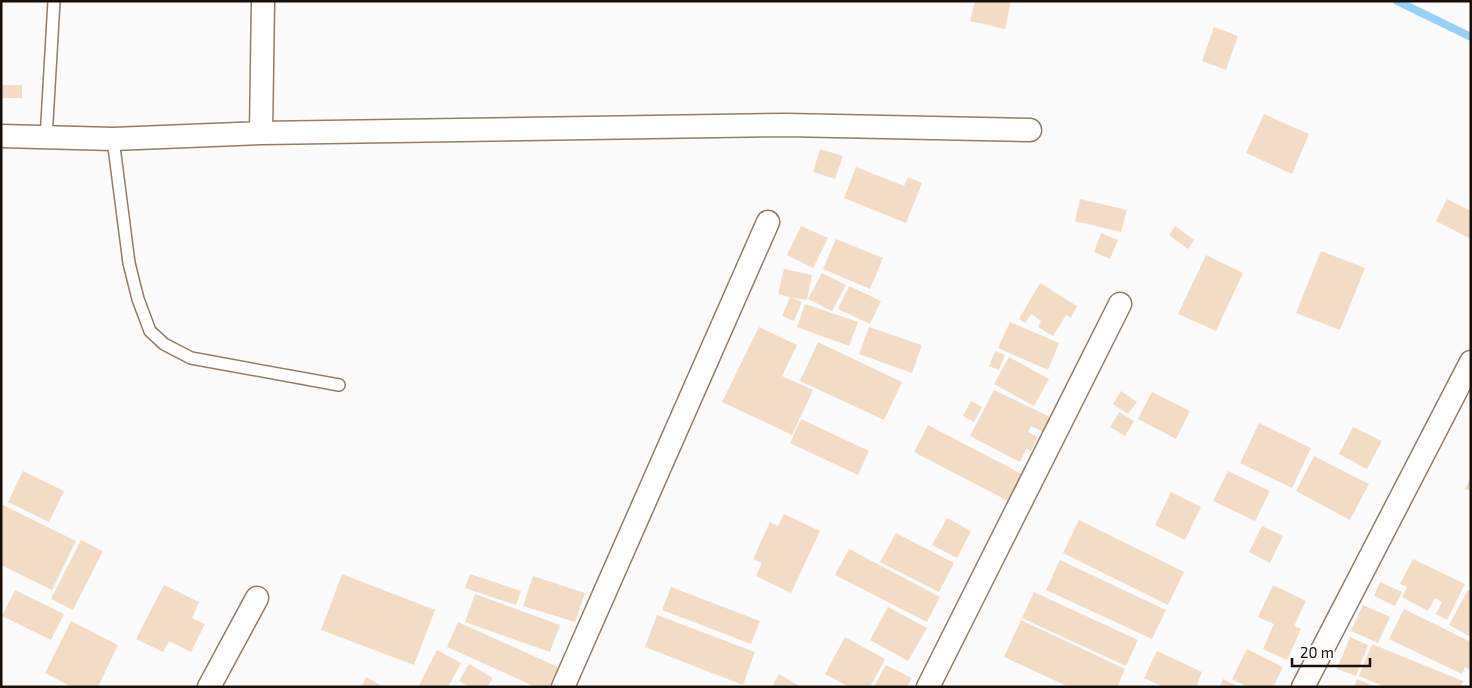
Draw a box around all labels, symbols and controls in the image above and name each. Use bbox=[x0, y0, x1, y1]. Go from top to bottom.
scale bar bbox=[1292, 636, 1370, 668]
text: 20 m bbox=[1300, 643, 1334, 661]

